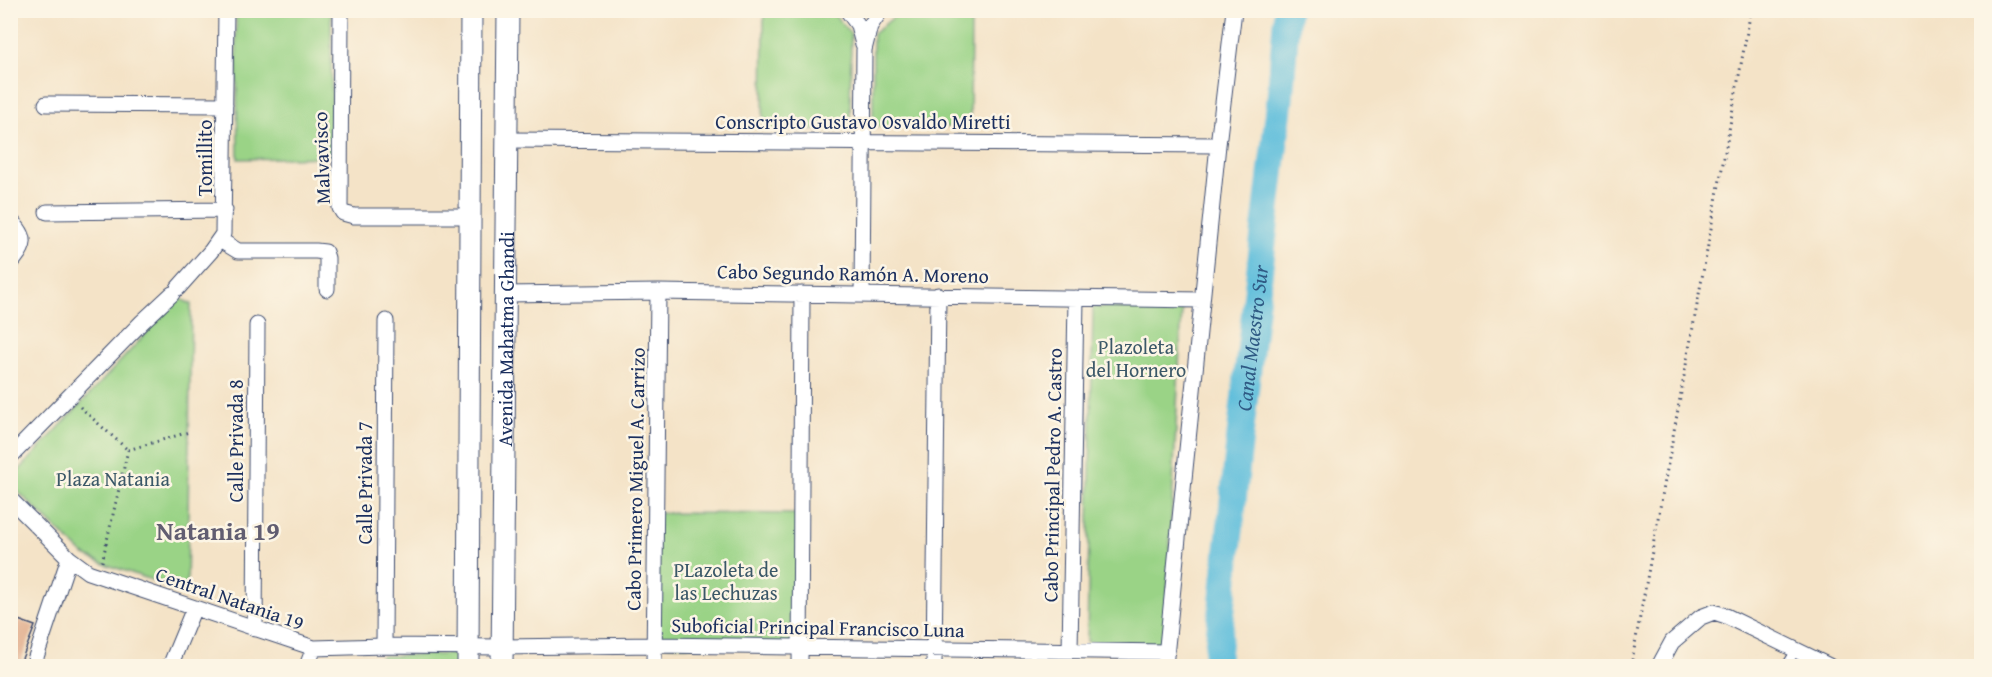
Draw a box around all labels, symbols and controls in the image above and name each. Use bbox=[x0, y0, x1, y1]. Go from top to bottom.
street label: Conscripto Gustavo Osvaldo Miretti bbox=[715, 107, 1011, 136]
street label: Malvavisco bbox=[305, 111, 337, 205]
street label: Tomillito bbox=[190, 120, 219, 196]
street label: Avenida Mahatma Ghandi bbox=[490, 231, 520, 447]
street label: Cabo Segundo Ramón A. Moreno bbox=[717, 256, 989, 290]
water label: Canal Maestro Sur bbox=[1228, 262, 1276, 413]
park label: Plazoleta del Hornero bbox=[1086, 332, 1186, 384]
street label: Cabo Primero Miguel A. Carrizo bbox=[618, 347, 652, 611]
street label: Cabo Principal Pedro A. Castro bbox=[1035, 348, 1069, 602]
street label: Calle Privada 8 bbox=[221, 379, 250, 503]
street label: Calle Privada 7 bbox=[350, 421, 379, 545]
park label: Plaza Natania bbox=[56, 464, 170, 493]
district label: Natania 19 bbox=[156, 511, 280, 550]
park label: PLazoleta de las Lechuzas bbox=[674, 555, 778, 607]
street label: Central Natania 19 bbox=[152, 559, 308, 637]
street label: Suboficial Principal Francisco Luna bbox=[671, 610, 965, 644]

